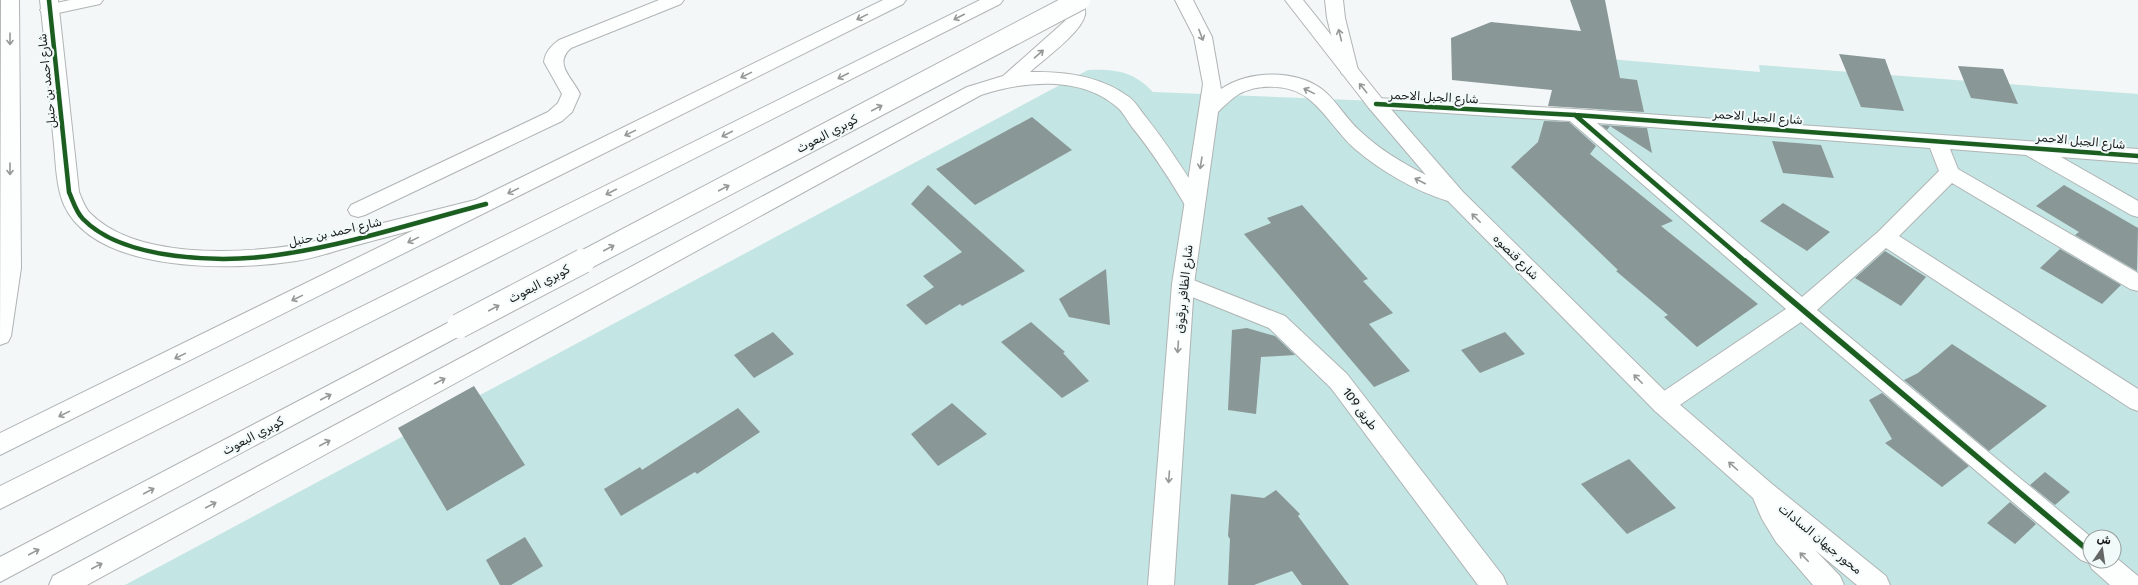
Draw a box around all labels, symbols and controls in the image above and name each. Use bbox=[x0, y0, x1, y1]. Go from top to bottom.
one-way arrow bbox=[857, 14, 869, 21]
one-way arrow bbox=[954, 14, 966, 22]
one-way arrow bbox=[1198, 28, 1206, 40]
one-way arrow bbox=[1336, 29, 1343, 42]
one-way arrow bbox=[6, 32, 14, 45]
street label: شارع احمد بن حنبل bbox=[35, 33, 61, 129]
one-way arrow bbox=[1034, 49, 1044, 59]
one-way arrow bbox=[740, 72, 752, 79]
one-way arrow bbox=[837, 73, 849, 80]
one-way arrow bbox=[1359, 83, 1368, 94]
one-way arrow bbox=[1304, 87, 1316, 94]
street label: شارع الجبل الاحمر bbox=[1388, 88, 1479, 108]
one-way arrow bbox=[870, 104, 882, 111]
street label: شارع الجبل الاحمر bbox=[1712, 107, 1803, 129]
street label: كوبري البعوث bbox=[794, 112, 861, 157]
one-way arrow bbox=[624, 130, 636, 137]
street label: شارع الجبل الاحمر bbox=[2035, 130, 2126, 154]
one-way arrow bbox=[721, 131, 733, 138]
one-way arrow bbox=[1197, 156, 1205, 169]
one-way arrow bbox=[6, 162, 14, 175]
one-way arrow bbox=[1414, 176, 1426, 184]
one-way arrow bbox=[718, 184, 730, 191]
one-way arrow bbox=[507, 187, 519, 195]
one-way arrow bbox=[605, 189, 617, 196]
one-way arrow bbox=[1471, 213, 1481, 223]
street label: شارع احمد بن حنبل bbox=[287, 214, 384, 251]
street label: شارع قنصوه bbox=[1489, 231, 1542, 284]
one-way arrow bbox=[407, 237, 419, 244]
one-way arrow bbox=[603, 244, 615, 251]
street label: شارع الظافر برقوق bbox=[1172, 244, 1198, 334]
street label: كوبري البعوث bbox=[506, 262, 573, 307]
one-way arrow bbox=[291, 295, 303, 302]
one-way arrow bbox=[488, 304, 500, 312]
one-way arrow bbox=[1175, 340, 1182, 353]
one-way arrow bbox=[174, 353, 186, 360]
one-way arrow bbox=[1633, 374, 1643, 384]
one-way arrow bbox=[433, 376, 445, 384]
street label: طريق 109 bbox=[1339, 385, 1380, 433]
one-way arrow bbox=[320, 393, 332, 401]
one-way arrow bbox=[58, 410, 70, 418]
street label: كوبري البعوث bbox=[220, 414, 287, 459]
one-way arrow bbox=[319, 438, 331, 446]
one-way arrow bbox=[1728, 462, 1739, 471]
one-way arrow bbox=[1165, 470, 1172, 483]
one-way arrow bbox=[143, 487, 155, 494]
one-way arrow bbox=[205, 500, 217, 508]
street label: محور جيهان السادات bbox=[1775, 501, 1865, 578]
north arrow bbox=[2082, 529, 2122, 569]
text: ش bbox=[2096, 532, 2112, 548]
one-way arrow bbox=[28, 548, 40, 555]
one-way arrow bbox=[1799, 552, 1809, 562]
one-way arrow bbox=[91, 562, 103, 570]

